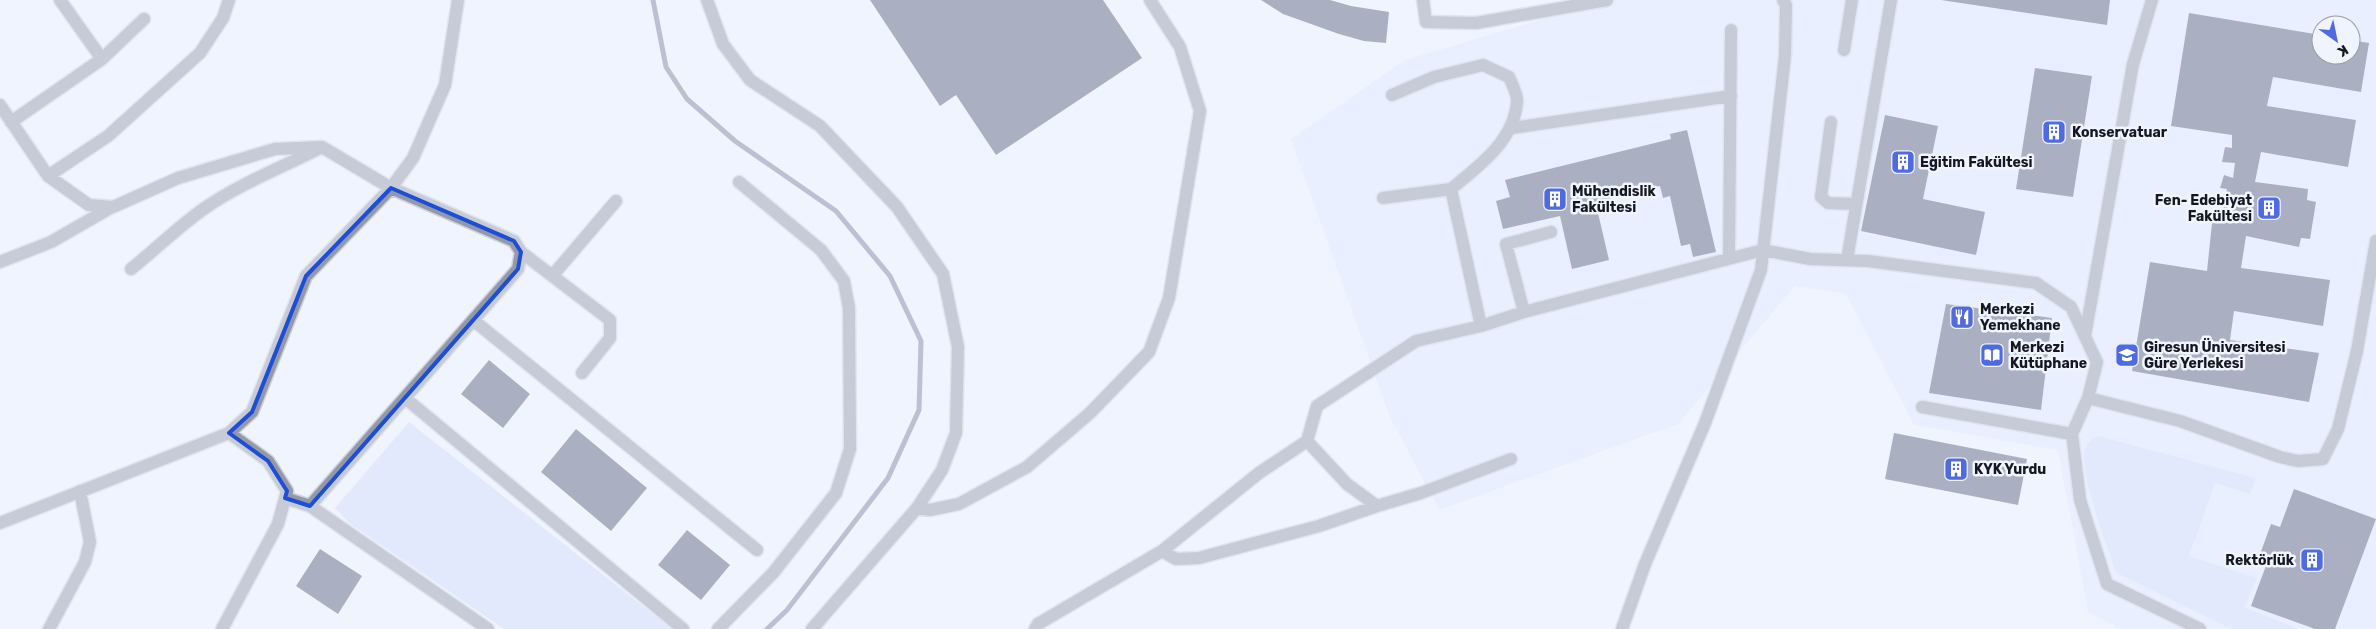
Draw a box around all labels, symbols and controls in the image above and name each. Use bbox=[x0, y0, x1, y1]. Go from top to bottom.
north arrow bbox=[2311, 15, 2361, 65]
text: K bbox=[2334, 41, 2351, 61]
building icon: Konservatuar bbox=[2041, 119, 2067, 145]
place label: Konservatuar bbox=[2072, 124, 2168, 141]
building icon: Eğitim Fakültesi bbox=[1890, 149, 1916, 175]
place label: Eğitim Fakültesi bbox=[1920, 154, 2033, 171]
place label: Mühendislik Fakültesi bbox=[1572, 183, 1657, 216]
building icon: Mühendislik Fakültesi bbox=[1542, 186, 1568, 212]
place label: Fen- Edebiyat Fakültesi bbox=[2155, 192, 2252, 225]
building icon: Fen- Edebiyat Fakültesi bbox=[2256, 195, 2282, 221]
place label: Merkezi Yemekhane bbox=[1980, 301, 2061, 334]
restaurant icon: Merkezi Yemekhane bbox=[1949, 304, 1975, 330]
place label: Giresun Üniversitesi Güre Yerlekesi bbox=[2144, 338, 2286, 372]
place label: Merkezi Kütüphane bbox=[2010, 339, 2087, 372]
library icon: Merkezi Kütüphane bbox=[1979, 342, 2005, 368]
school or university icon: Giresun Üniversitesi Güre Yerlekesi bbox=[2114, 342, 2140, 368]
building icon: KYK Yurdu bbox=[1943, 456, 1969, 482]
place label: KYK Yurdu bbox=[1974, 461, 2046, 478]
building icon: Rektörlük bbox=[2299, 547, 2325, 573]
place label: Rektörlük bbox=[2225, 552, 2295, 569]

